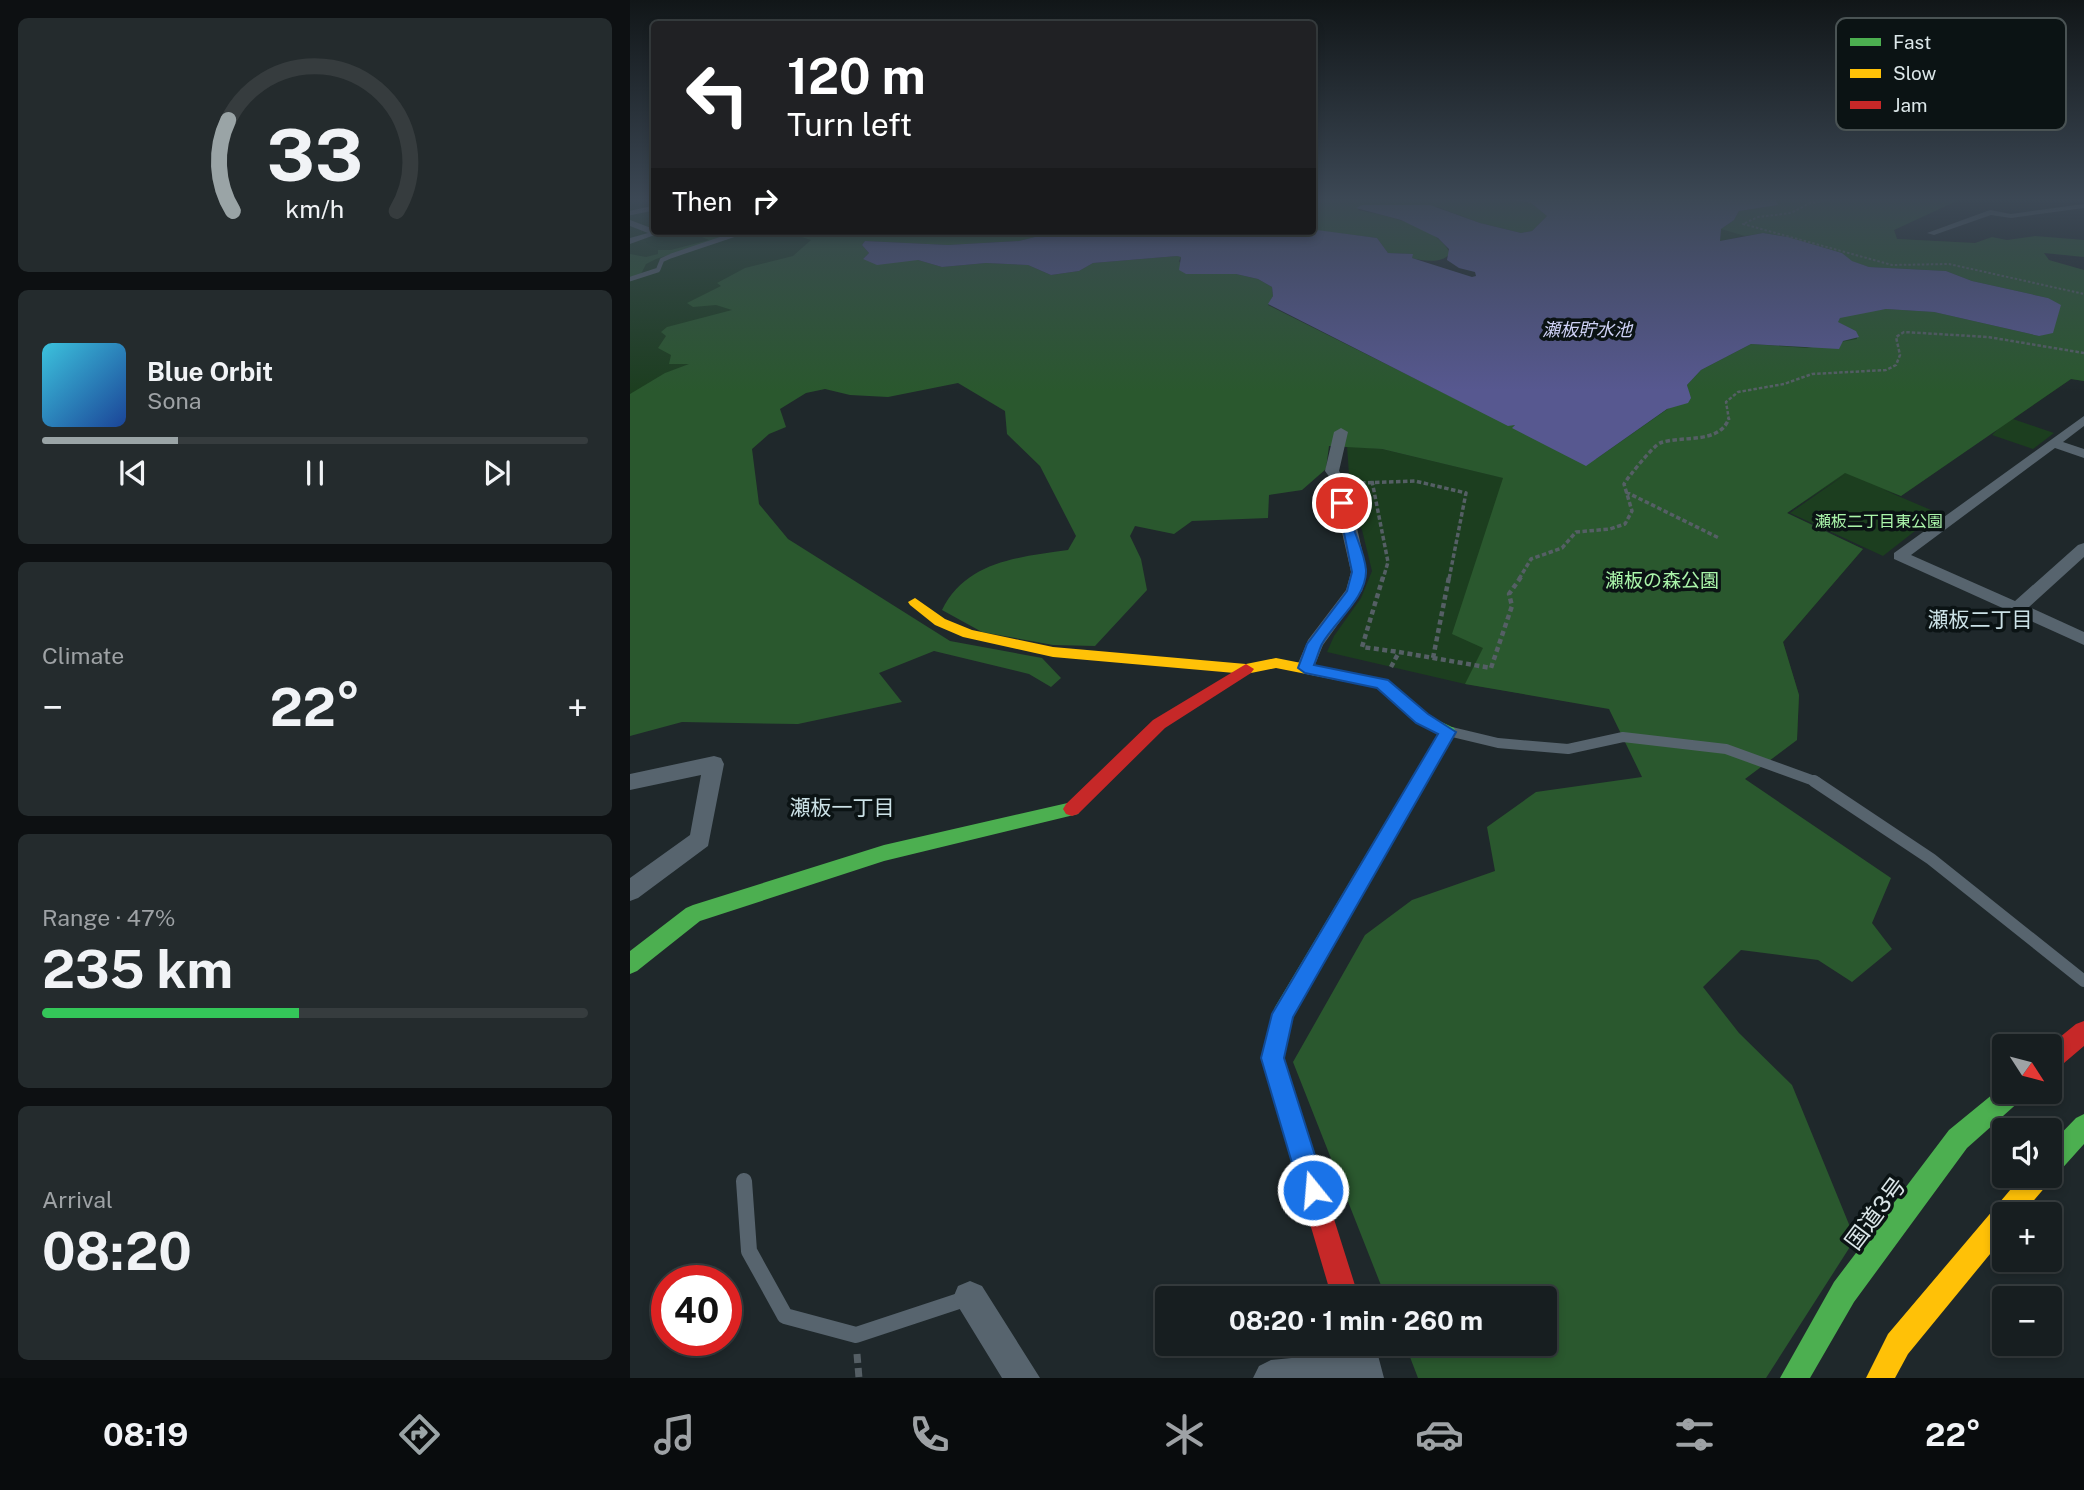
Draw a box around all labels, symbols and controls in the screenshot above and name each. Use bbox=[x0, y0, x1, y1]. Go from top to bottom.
legend bbox=[1836, 18, 2066, 130]
text: Fast bbox=[1893, 31, 1931, 53]
text: 120 m bbox=[787, 47, 926, 105]
icon: left bbox=[672, 49, 763, 140]
text: Slow bbox=[1893, 62, 1937, 84]
text: Jam bbox=[1893, 94, 1927, 116]
text: Turn left bbox=[787, 106, 912, 143]
text: 33 bbox=[267, 112, 363, 197]
icon: right bbox=[746, 182, 784, 220]
text: Then bbox=[672, 186, 732, 217]
text: km/h bbox=[286, 194, 344, 224]
water label: 瀬板貯水池 bbox=[1542, 319, 1634, 340]
text: Blue Orbit bbox=[147, 356, 273, 387]
text: Sona bbox=[147, 387, 201, 414]
icon: previous bbox=[114, 454, 152, 492]
icon: pause bbox=[296, 454, 334, 492]
icon: next bbox=[478, 454, 516, 492]
pin bbox=[1312, 473, 1372, 533]
icon: arrive bbox=[1323, 484, 1361, 522]
park label: 瀬板二丁目東公園 bbox=[1815, 512, 1943, 531]
park label: 瀬板の森公園 bbox=[1605, 569, 1719, 591]
district label: 瀬板二丁目 bbox=[1928, 607, 2033, 632]
text: Climate bbox=[42, 642, 124, 669]
text: 22° bbox=[270, 677, 360, 738]
text: − bbox=[42, 685, 63, 730]
text: + bbox=[567, 685, 588, 730]
district label: 瀬板一丁目 bbox=[790, 795, 895, 820]
text: Range · 47% bbox=[42, 904, 176, 931]
text: 235 km bbox=[42, 939, 233, 1000]
north arrow bbox=[1992, 1034, 2062, 1104]
map controls bbox=[1992, 1034, 2062, 1356]
button: sound bbox=[1992, 1118, 2062, 1188]
position arrow bbox=[1276, 1153, 1350, 1227]
street label: 国道3号 bbox=[1839, 1172, 1911, 1254]
text: Arrival bbox=[42, 1186, 113, 1213]
button: + bbox=[1992, 1202, 2062, 1272]
text: 08:20 bbox=[42, 1221, 192, 1282]
speed limit sign: 40 bbox=[651, 1265, 742, 1356]
button: − bbox=[1992, 1286, 2062, 1356]
text: 08:20 · 1 min · 260 m bbox=[1229, 1305, 1483, 1336]
icon: directions bbox=[395, 1410, 444, 1459]
icon: music bbox=[650, 1410, 699, 1459]
icon: phone bbox=[905, 1410, 954, 1459]
icon: climate bbox=[1160, 1410, 1209, 1459]
icon: car bbox=[1415, 1410, 1464, 1459]
icon: filters bbox=[1670, 1410, 1719, 1459]
text: 08:19 bbox=[103, 1416, 188, 1453]
text: 22° bbox=[1925, 1416, 1981, 1453]

